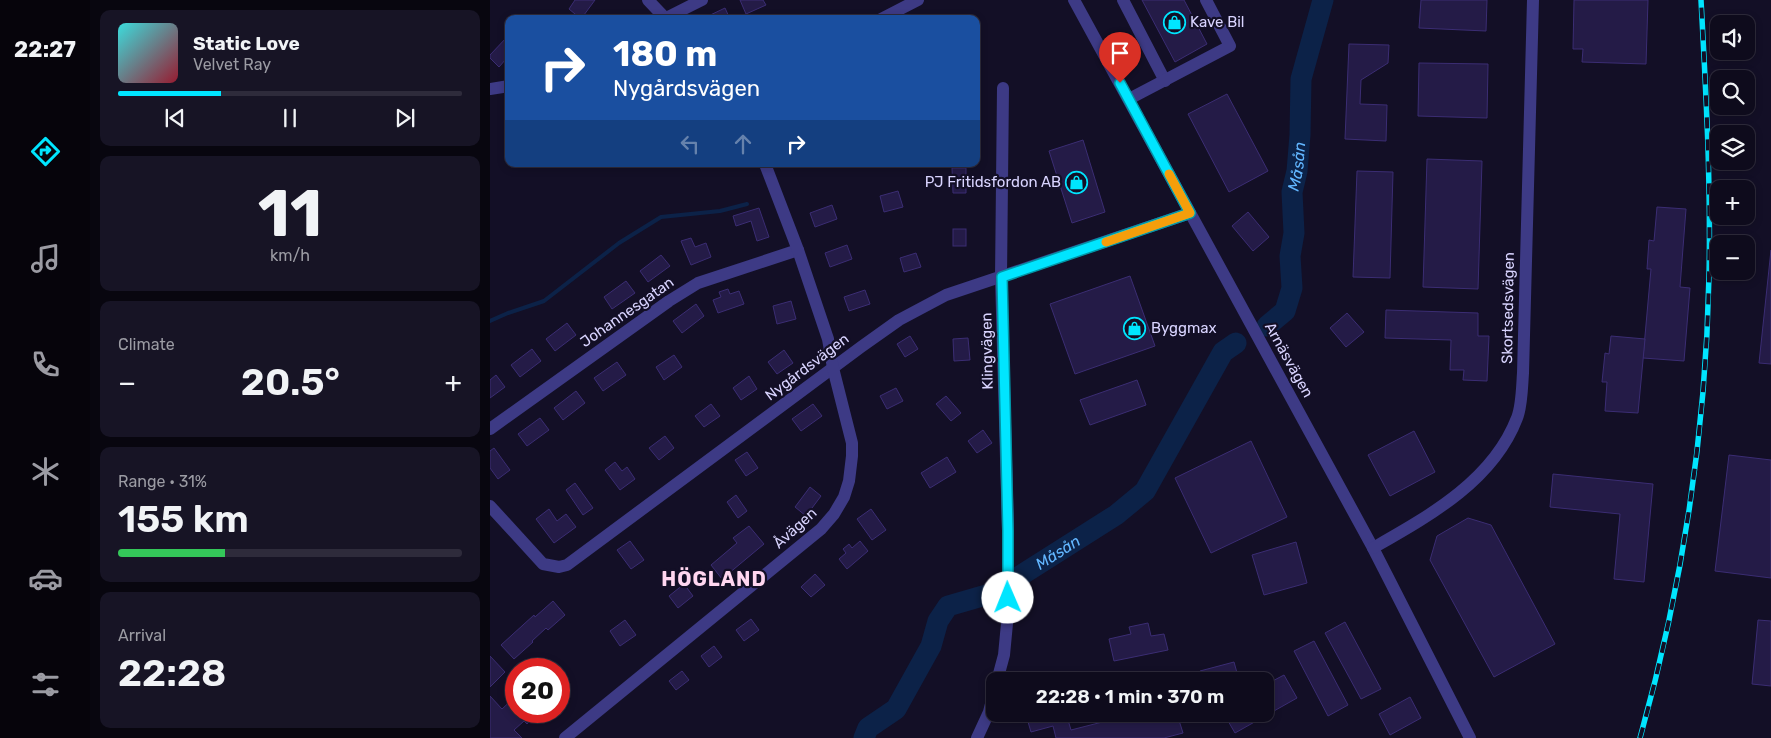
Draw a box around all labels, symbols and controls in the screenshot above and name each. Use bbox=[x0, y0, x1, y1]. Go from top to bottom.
shop icon: Kave Bil bbox=[1162, 10, 1186, 34]
place label: Kave Bil bbox=[1190, 13, 1244, 31]
map controls bbox=[1710, 15, 1755, 280]
button: sound bbox=[1710, 15, 1755, 60]
text: Static Love bbox=[193, 32, 300, 55]
pin bbox=[1099, 32, 1141, 83]
text: 180 m bbox=[613, 33, 717, 75]
icon: right bbox=[530, 35, 595, 100]
text: 22:27 bbox=[14, 36, 76, 63]
icon: arrive bbox=[1106, 39, 1134, 67]
text: Velvet Ray bbox=[193, 55, 271, 74]
button: search bbox=[1710, 70, 1755, 115]
text: Nygårdsvägen bbox=[613, 75, 760, 102]
icon: previous bbox=[161, 104, 189, 132]
icon: pause bbox=[276, 104, 304, 132]
icon: next bbox=[391, 104, 419, 132]
button: layers bbox=[1710, 125, 1755, 170]
icon: left bbox=[676, 130, 704, 158]
icon: ahead bbox=[729, 130, 757, 158]
icon: right bbox=[782, 130, 810, 158]
icon: directions bbox=[28, 134, 63, 169]
water label: Måsån bbox=[1283, 141, 1309, 193]
shop icon: PJ Fritidsfordon AB bbox=[1065, 170, 1089, 194]
place label: PJ Fritidsfordon AB bbox=[925, 173, 1061, 191]
text: 11 bbox=[258, 175, 322, 252]
button: + bbox=[1710, 180, 1755, 225]
button: − bbox=[1710, 235, 1755, 280]
icon: music bbox=[28, 241, 63, 276]
text: km/h bbox=[270, 246, 310, 265]
street label: Skortsedsvägen bbox=[1498, 252, 1518, 364]
street label: Johannesgatan bbox=[577, 273, 677, 351]
street label: Klingvägen bbox=[977, 312, 997, 390]
shop icon: Byggmax bbox=[1123, 316, 1147, 340]
place label: Byggmax bbox=[1151, 319, 1217, 337]
street label: Arnäsvägen bbox=[1261, 319, 1317, 401]
street label: Nygårdsvägen bbox=[762, 330, 852, 404]
text: Climate bbox=[118, 335, 175, 354]
icon: phone bbox=[28, 347, 63, 382]
text: 20.5° bbox=[241, 359, 340, 405]
text: − bbox=[118, 366, 136, 399]
text: + bbox=[445, 366, 462, 399]
icon: climate bbox=[28, 454, 63, 489]
text: Range · 31% bbox=[118, 472, 207, 491]
text: 155 km bbox=[118, 496, 249, 542]
street label: Åvägen bbox=[770, 504, 820, 552]
water label: Måsån bbox=[1032, 531, 1084, 573]
icon: car bbox=[28, 561, 63, 596]
district label: HÖGLAND bbox=[661, 567, 767, 591]
position arrow bbox=[981, 571, 1033, 623]
text: Arrival bbox=[118, 626, 166, 645]
text: 22:28 bbox=[118, 650, 226, 696]
speed limit sign: 20 bbox=[505, 658, 570, 723]
icon: filters bbox=[28, 667, 63, 702]
text: 22:28 · 1 min · 370 m bbox=[1036, 685, 1224, 708]

